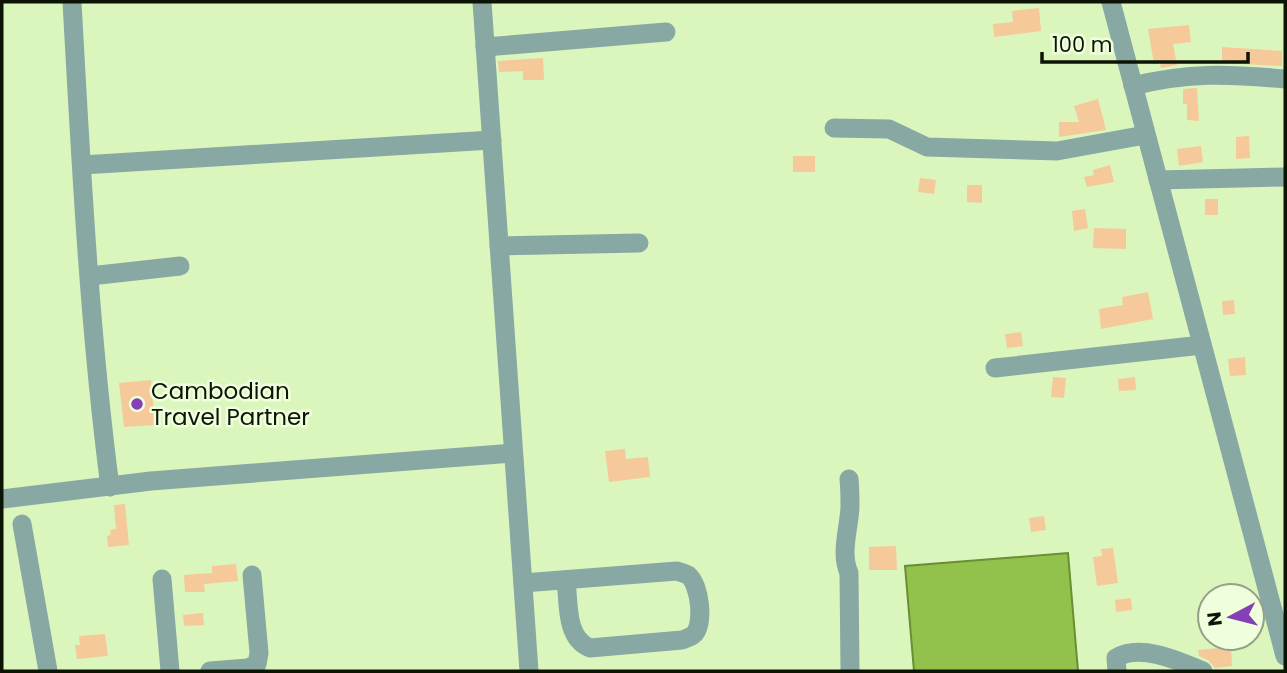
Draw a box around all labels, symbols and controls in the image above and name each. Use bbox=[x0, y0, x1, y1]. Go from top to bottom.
scale bar bbox=[1042, 21, 1248, 65]
text: 100 m bbox=[1052, 30, 1112, 59]
place label: Cambodian Travel Partner bbox=[151, 375, 310, 433]
marker: Cambodian Travel Partner bbox=[129, 396, 145, 412]
north arrow bbox=[1196, 582, 1266, 652]
text: N bbox=[1200, 610, 1229, 628]

